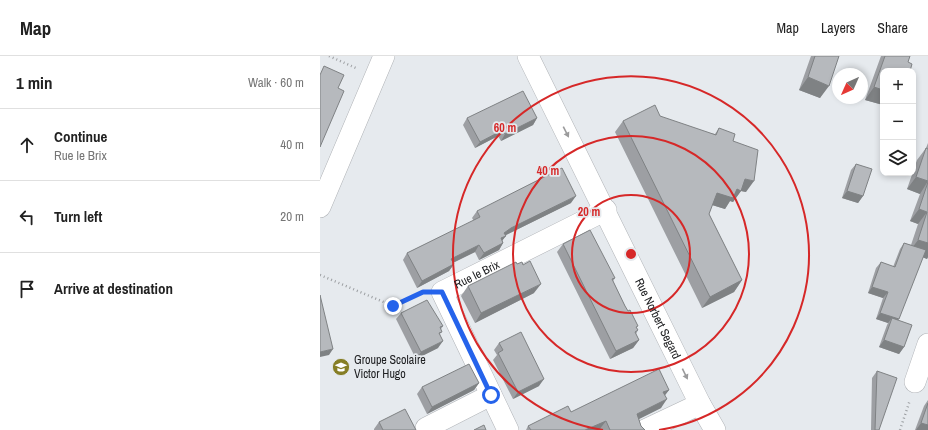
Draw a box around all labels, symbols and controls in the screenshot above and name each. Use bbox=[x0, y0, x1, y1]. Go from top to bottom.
text: Map bbox=[20, 15, 51, 41]
text: Map bbox=[777, 19, 799, 37]
text: Layers bbox=[821, 19, 855, 37]
text: Share bbox=[877, 19, 908, 37]
north arrow bbox=[832, 68, 868, 104]
map controls bbox=[880, 68, 916, 176]
button: + bbox=[880, 68, 916, 104]
text: 1 min bbox=[16, 71, 52, 94]
text: Walk · 60 m bbox=[248, 74, 304, 91]
button: − bbox=[880, 104, 916, 140]
text: 60 m bbox=[494, 120, 516, 136]
text: Continue bbox=[54, 126, 107, 147]
one-way arrow bbox=[563, 126, 569, 138]
icon: ahead bbox=[16, 134, 38, 156]
text: 40 m bbox=[280, 136, 304, 153]
button: layers bbox=[880, 140, 916, 176]
text: Rue le Brix bbox=[54, 147, 107, 164]
text: 40 m bbox=[537, 163, 559, 179]
text: 20 m bbox=[578, 204, 600, 220]
icon: left bbox=[16, 206, 38, 228]
text: Turn left bbox=[54, 206, 102, 227]
text: 20 m bbox=[280, 208, 304, 225]
centre of rings bbox=[624, 247, 638, 261]
street label: Rue le Brix bbox=[452, 256, 502, 293]
street label: Rue Norbert Segard bbox=[631, 276, 685, 362]
icon: arrive bbox=[16, 278, 38, 300]
text: Arrive at destination bbox=[54, 278, 173, 299]
route end bbox=[384, 297, 402, 315]
place label: Groupe Scolaire Victor Hugo bbox=[354, 352, 426, 382]
school or university icon: Groupe Scolaire Victor Hugo bbox=[331, 357, 351, 377]
one-way arrow bbox=[682, 368, 688, 380]
route start bbox=[482, 386, 500, 404]

